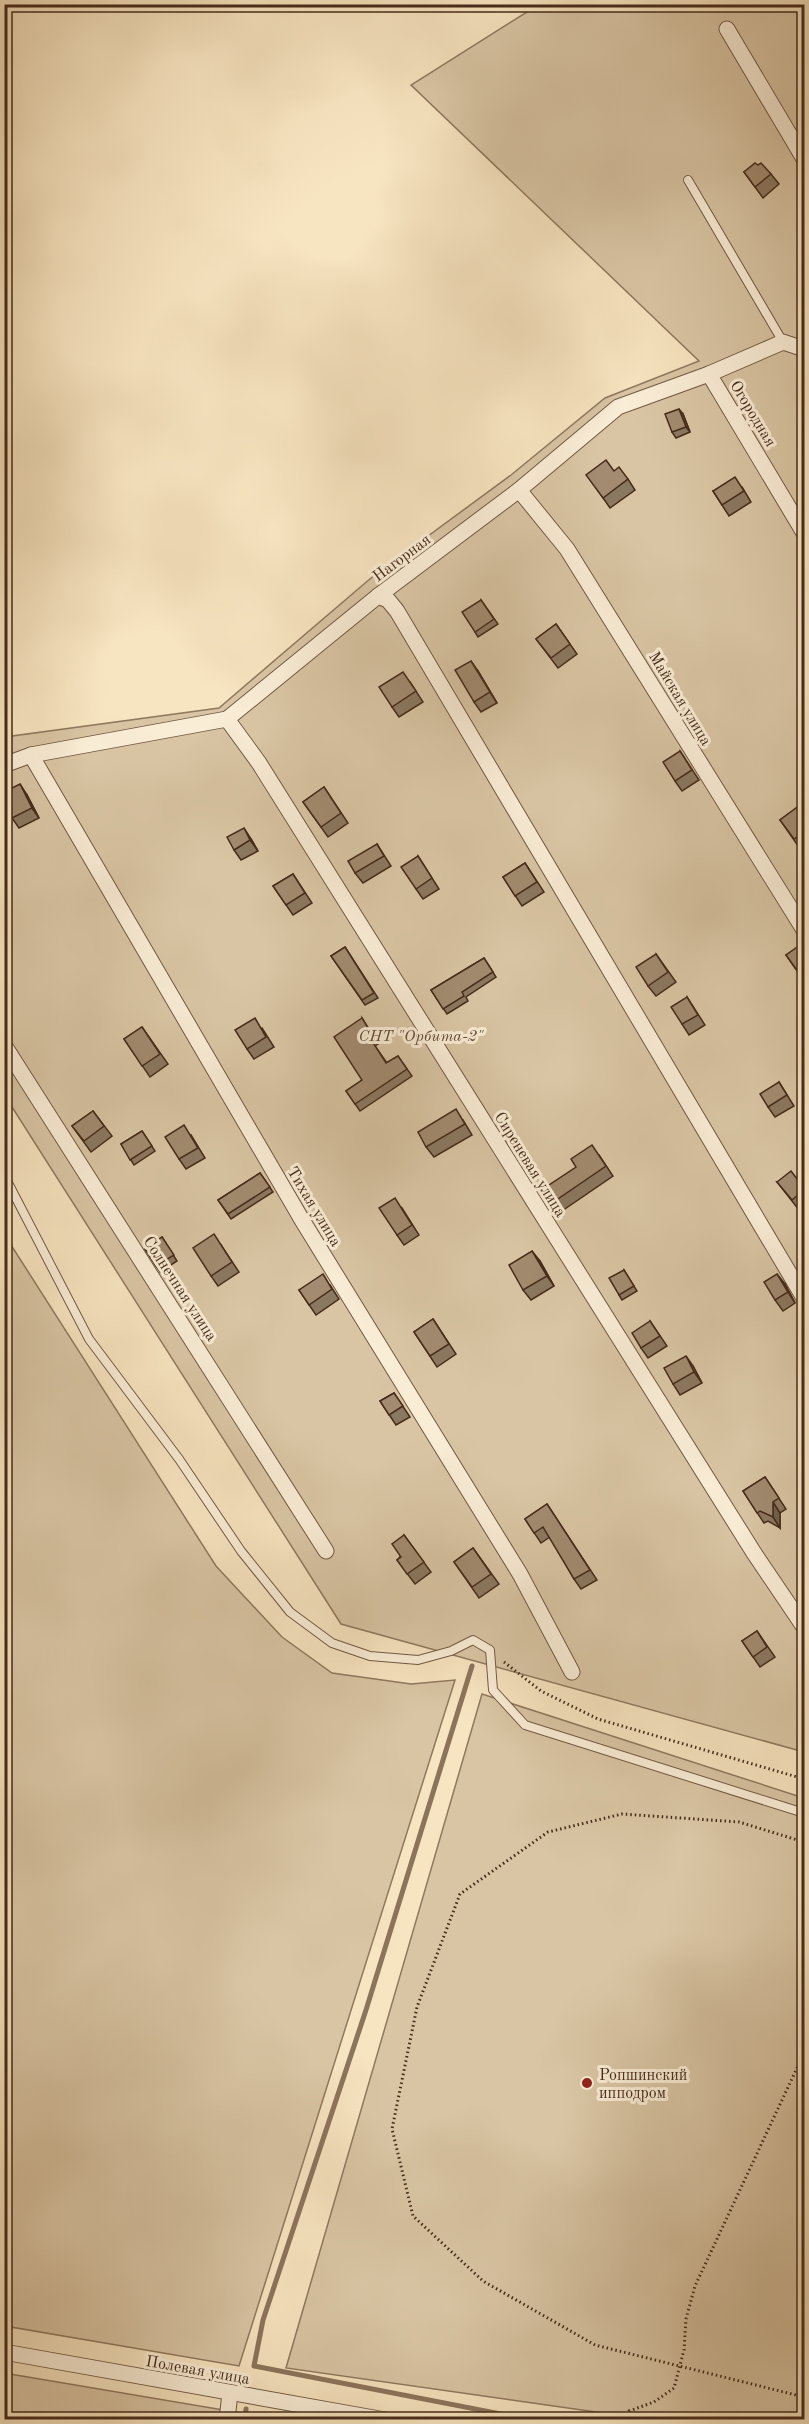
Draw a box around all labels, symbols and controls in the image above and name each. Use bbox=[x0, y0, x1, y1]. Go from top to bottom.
street label: Огородная bbox=[726, 378, 778, 450]
street label: Нагорная bbox=[370, 532, 434, 585]
street label: Майская улица bbox=[645, 649, 714, 749]
park label: СНТ "Орбита-2" bbox=[359, 1029, 484, 1045]
street label: Сиреневая улица bbox=[491, 1110, 568, 1220]
street label: Тихая улица bbox=[283, 1164, 343, 1250]
street label: Солнечная улица bbox=[140, 1234, 219, 1344]
place label: Ропшинский ипподром bbox=[599, 2068, 687, 2102]
marker: Ропшинский ипподром bbox=[580, 2076, 594, 2090]
street label: Полевая улица bbox=[144, 2354, 251, 2388]

